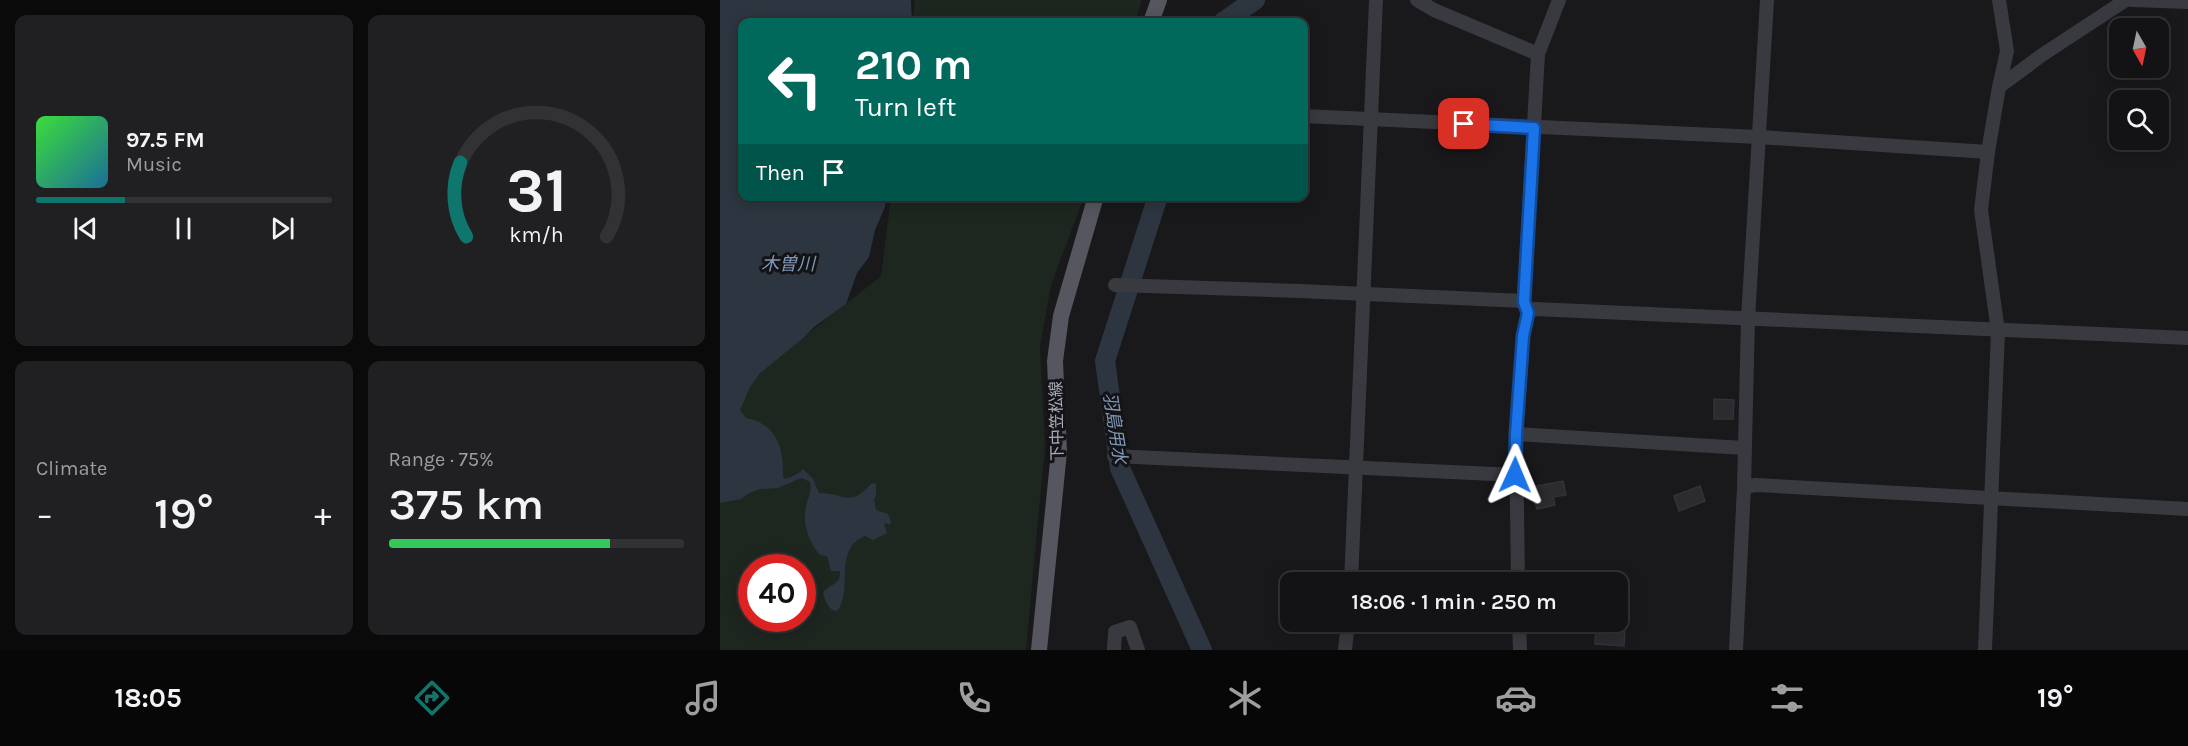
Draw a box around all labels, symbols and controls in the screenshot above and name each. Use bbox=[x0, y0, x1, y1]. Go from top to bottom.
north arrow bbox=[2109, 18, 2169, 78]
map controls bbox=[2109, 18, 2169, 150]
text: 210 m bbox=[855, 40, 972, 90]
icon: left bbox=[756, 42, 834, 120]
button: search bbox=[2109, 90, 2169, 150]
text: Turn left bbox=[855, 91, 956, 123]
pin bbox=[1438, 98, 1489, 149]
icon: arrive bbox=[1447, 107, 1480, 140]
text: 97.5 FM bbox=[126, 127, 205, 153]
text: Music bbox=[126, 153, 182, 176]
text: 31 bbox=[506, 155, 567, 228]
icon: arrive bbox=[817, 156, 850, 189]
text: Then bbox=[756, 160, 805, 186]
icon: previous bbox=[69, 212, 102, 245]
icon: pause bbox=[167, 212, 200, 245]
icon: next bbox=[266, 212, 299, 245]
text: km/h bbox=[509, 223, 563, 248]
water label: 木曽川 bbox=[761, 253, 817, 275]
street label: 下中笠松線 bbox=[1046, 381, 1067, 461]
water label: 羽島用水 bbox=[1099, 391, 1132, 467]
position arrow bbox=[1483, 443, 1547, 507]
text: Range · 75% bbox=[389, 448, 494, 471]
text: Climate bbox=[36, 457, 107, 480]
text: 375 km bbox=[389, 478, 544, 530]
text: 19° bbox=[154, 487, 214, 539]
text: − bbox=[36, 495, 53, 533]
text: + bbox=[314, 495, 331, 533]
speed limit sign: 40 bbox=[738, 554, 816, 632]
text: 18:06 · 1 min · 250 m bbox=[1351, 589, 1557, 615]
icon: directions bbox=[411, 677, 453, 719]
icon: music bbox=[682, 677, 724, 719]
icon: phone bbox=[953, 677, 995, 719]
icon: climate bbox=[1224, 677, 1266, 719]
icon: car bbox=[1495, 677, 1537, 719]
icon: filters bbox=[1766, 677, 1808, 719]
text: 18:05 bbox=[115, 682, 182, 714]
text: 19° bbox=[2037, 682, 2073, 714]

